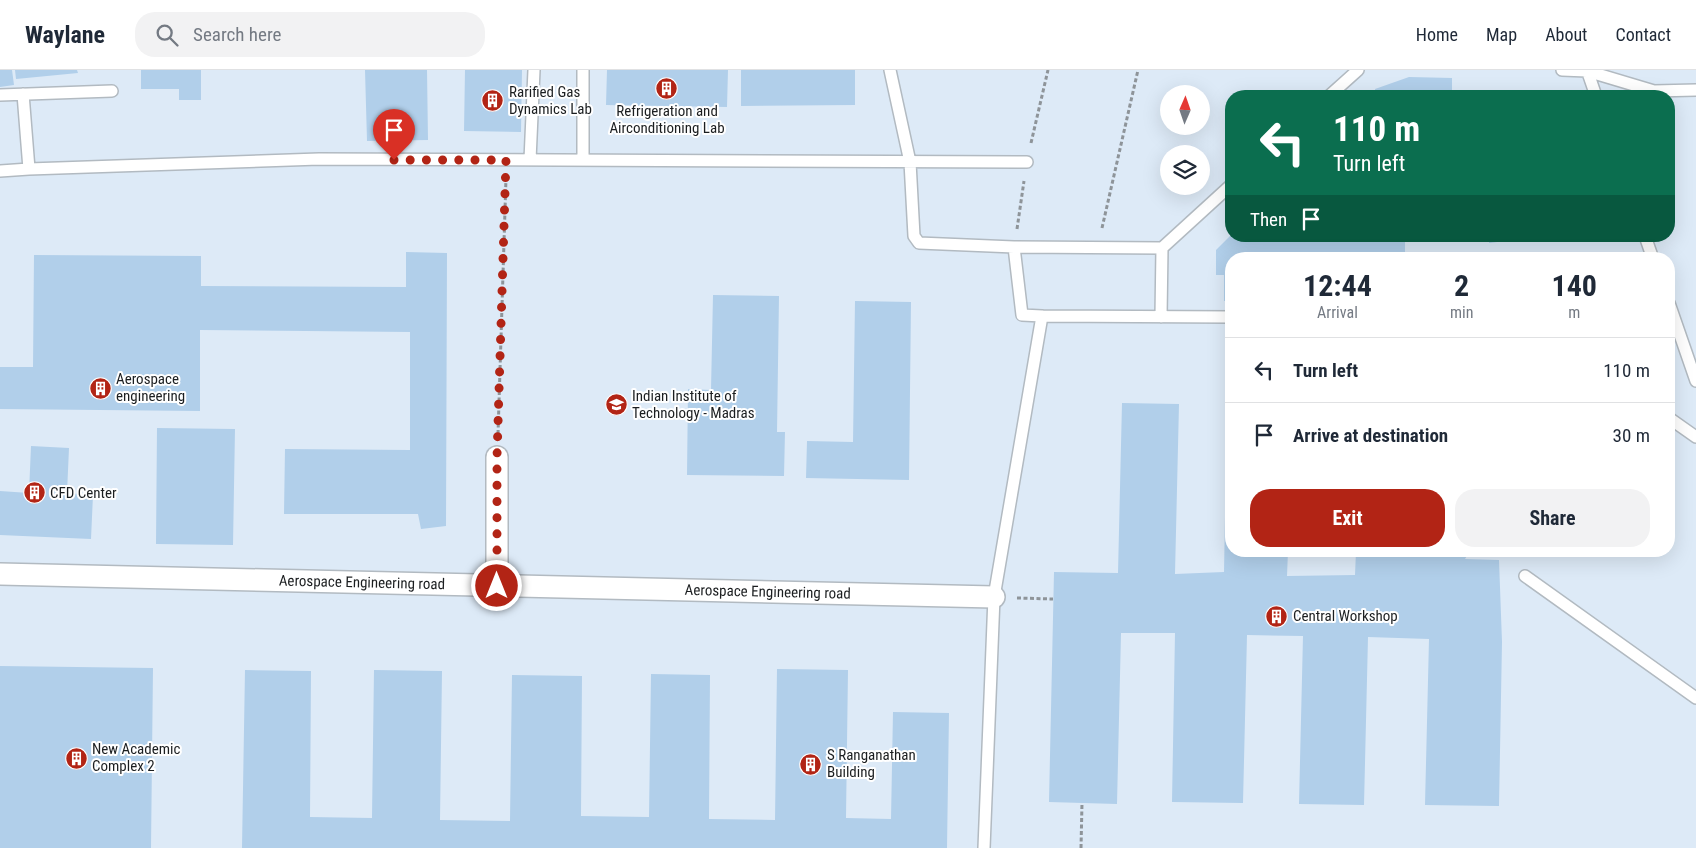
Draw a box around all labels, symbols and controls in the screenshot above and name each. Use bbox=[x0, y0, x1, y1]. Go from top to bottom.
search box bbox=[135, 12, 485, 57]
text: Waylane bbox=[25, 21, 105, 49]
icon: search bbox=[153, 21, 181, 49]
text: Search here bbox=[193, 23, 281, 46]
text: Home bbox=[1416, 24, 1458, 45]
text: Map bbox=[1486, 24, 1517, 45]
text: About bbox=[1545, 24, 1587, 45]
text: Contact bbox=[1615, 24, 1671, 45]
building icon: Refrigeration and Airconditioning Lab bbox=[655, 76, 679, 100]
place label: Rarified Gas Dynamics Lab bbox=[509, 83, 592, 118]
north arrow bbox=[1160, 85, 1210, 135]
map controls bbox=[1160, 85, 1210, 195]
building icon: Rarified Gas Dynamics Lab bbox=[481, 89, 505, 113]
place label: Refrigeration and Airconditioning Lab bbox=[609, 102, 725, 137]
pin bbox=[373, 109, 415, 160]
text: 110 m bbox=[1333, 109, 1420, 150]
icon: left bbox=[1250, 110, 1315, 175]
icon: arrive bbox=[380, 116, 408, 144]
button: layers bbox=[1160, 145, 1210, 195]
text: Turn left bbox=[1333, 151, 1405, 176]
icon: arrive bbox=[1297, 205, 1325, 233]
text: Then bbox=[1250, 208, 1287, 231]
text: 12:44 bbox=[1303, 268, 1372, 303]
text: 2 bbox=[1454, 268, 1469, 303]
text: 140 bbox=[1551, 268, 1597, 303]
text: Arrival bbox=[1317, 303, 1358, 322]
text: min bbox=[1450, 303, 1473, 322]
text: m bbox=[1568, 303, 1580, 322]
icon: left bbox=[1250, 356, 1278, 384]
text: Turn left bbox=[1293, 359, 1358, 382]
text: 110 m bbox=[1603, 359, 1650, 382]
place label: Aerospace engineering bbox=[116, 370, 185, 405]
building icon: Aerospace engineering bbox=[88, 376, 112, 400]
place label: Indian Institute of Technology - Madras bbox=[632, 387, 755, 422]
school or university icon: Indian Institute of Technology - Madras bbox=[604, 393, 628, 417]
icon: arrive bbox=[1250, 421, 1278, 449]
text: Arrive at destination bbox=[1293, 424, 1448, 447]
text: 30 m bbox=[1613, 424, 1650, 447]
building icon: CFD Center bbox=[22, 481, 46, 505]
place label: CFD Center bbox=[50, 484, 117, 502]
button: Exit bbox=[1250, 489, 1445, 547]
button: Share bbox=[1455, 489, 1650, 547]
position arrow bbox=[470, 559, 522, 611]
street label: Aerospace Engineering road bbox=[279, 571, 445, 593]
street label: Aerospace Engineering road bbox=[685, 581, 851, 603]
building icon: Central Workshop bbox=[1265, 604, 1289, 628]
place label: Central Workshop bbox=[1293, 607, 1398, 625]
place label: New Academic Complex 2 bbox=[92, 740, 180, 775]
building icon: New Academic Complex 2 bbox=[64, 746, 88, 770]
place label: S Ranganathan Building bbox=[827, 746, 916, 781]
building icon: S Ranganathan Building bbox=[799, 752, 823, 776]

